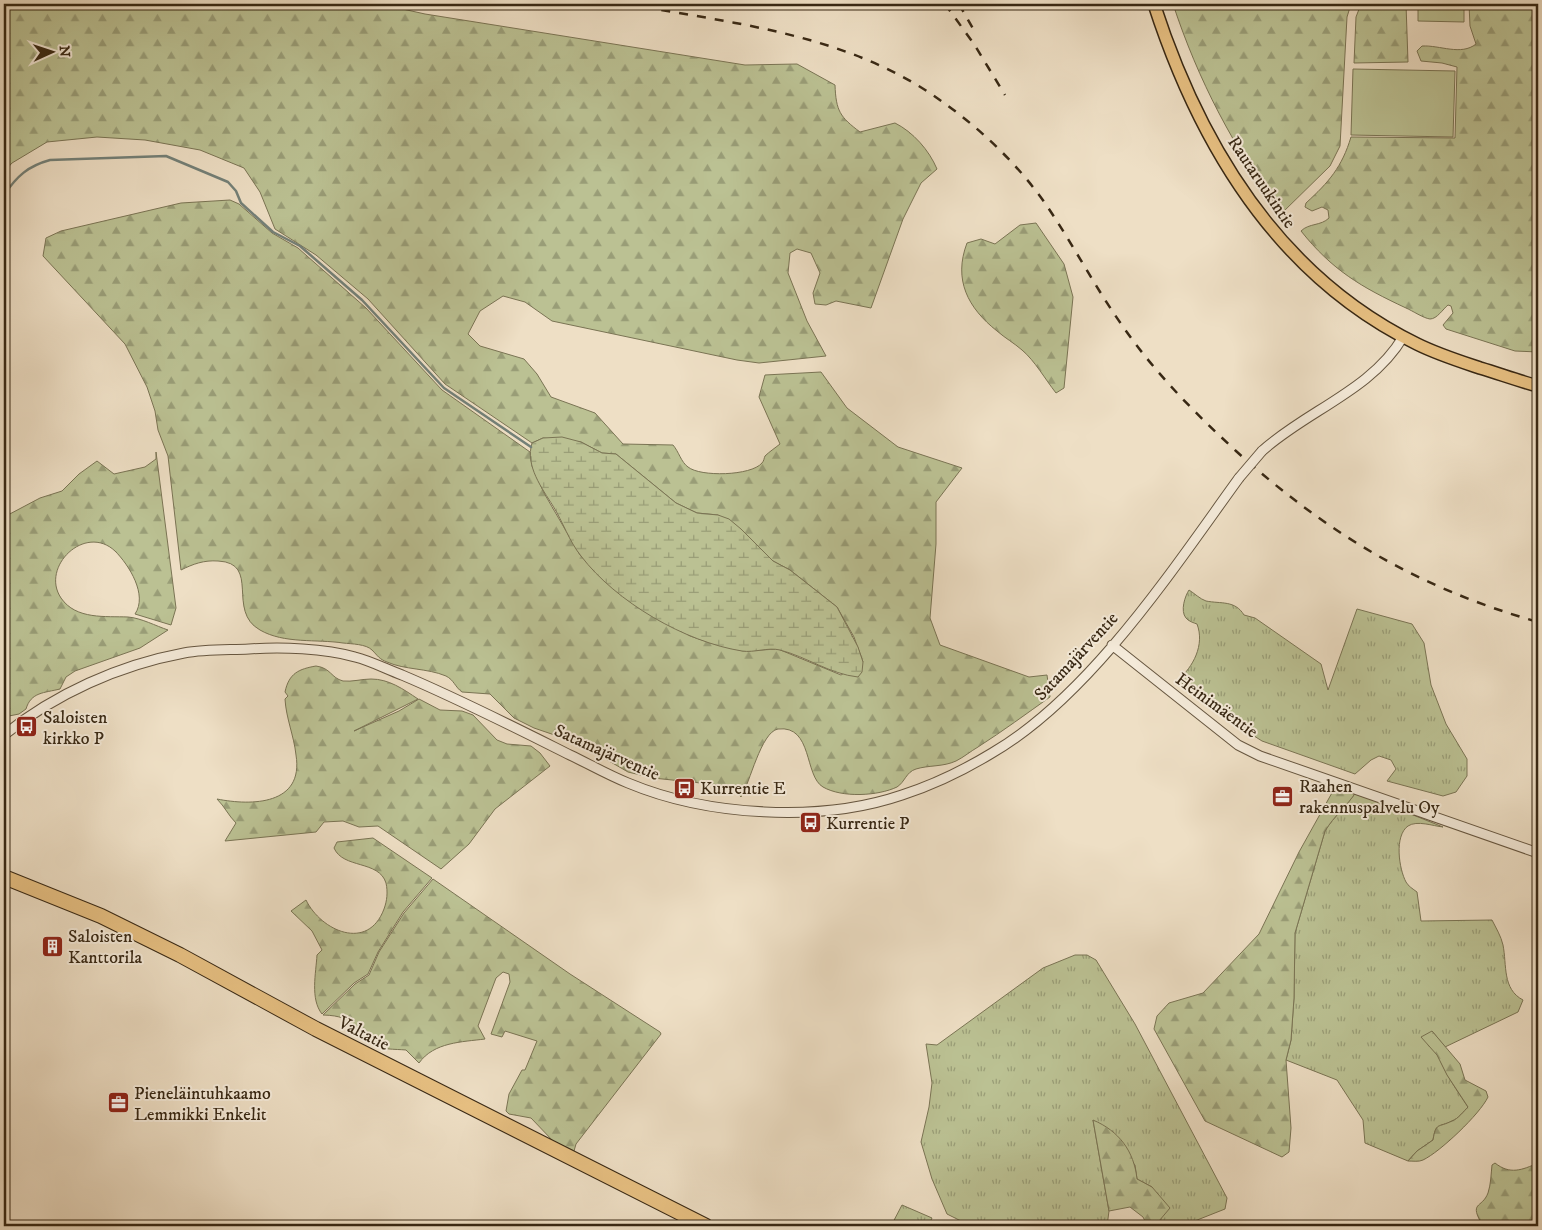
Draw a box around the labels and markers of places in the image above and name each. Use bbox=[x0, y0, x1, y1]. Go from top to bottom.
place label: Saloisten kirkko P bbox=[43, 707, 108, 750]
bus stop icon: Saloisten kirkko P bbox=[15, 715, 39, 739]
bus stop icon: Kurrentie E bbox=[672, 776, 696, 800]
place label: Raahen rakennuspalvelu Oy bbox=[1299, 776, 1440, 819]
place label: Kurrentie E bbox=[700, 778, 786, 800]
office icon: Raahen rakennuspalvelu Oy bbox=[1271, 784, 1295, 808]
bus stop icon: Kurrentie P bbox=[798, 811, 822, 835]
place label: Kurrentie P bbox=[826, 813, 910, 835]
place label: Saloisten Kanttorila bbox=[68, 926, 143, 969]
building icon: Saloisten Kanttorila bbox=[40, 934, 64, 958]
place label: Pieneläintuhkaamo Lemmikki Enkelit bbox=[134, 1083, 271, 1126]
office icon: Pieneläintuhkaamo Lemmikki Enkelit bbox=[106, 1091, 130, 1115]

